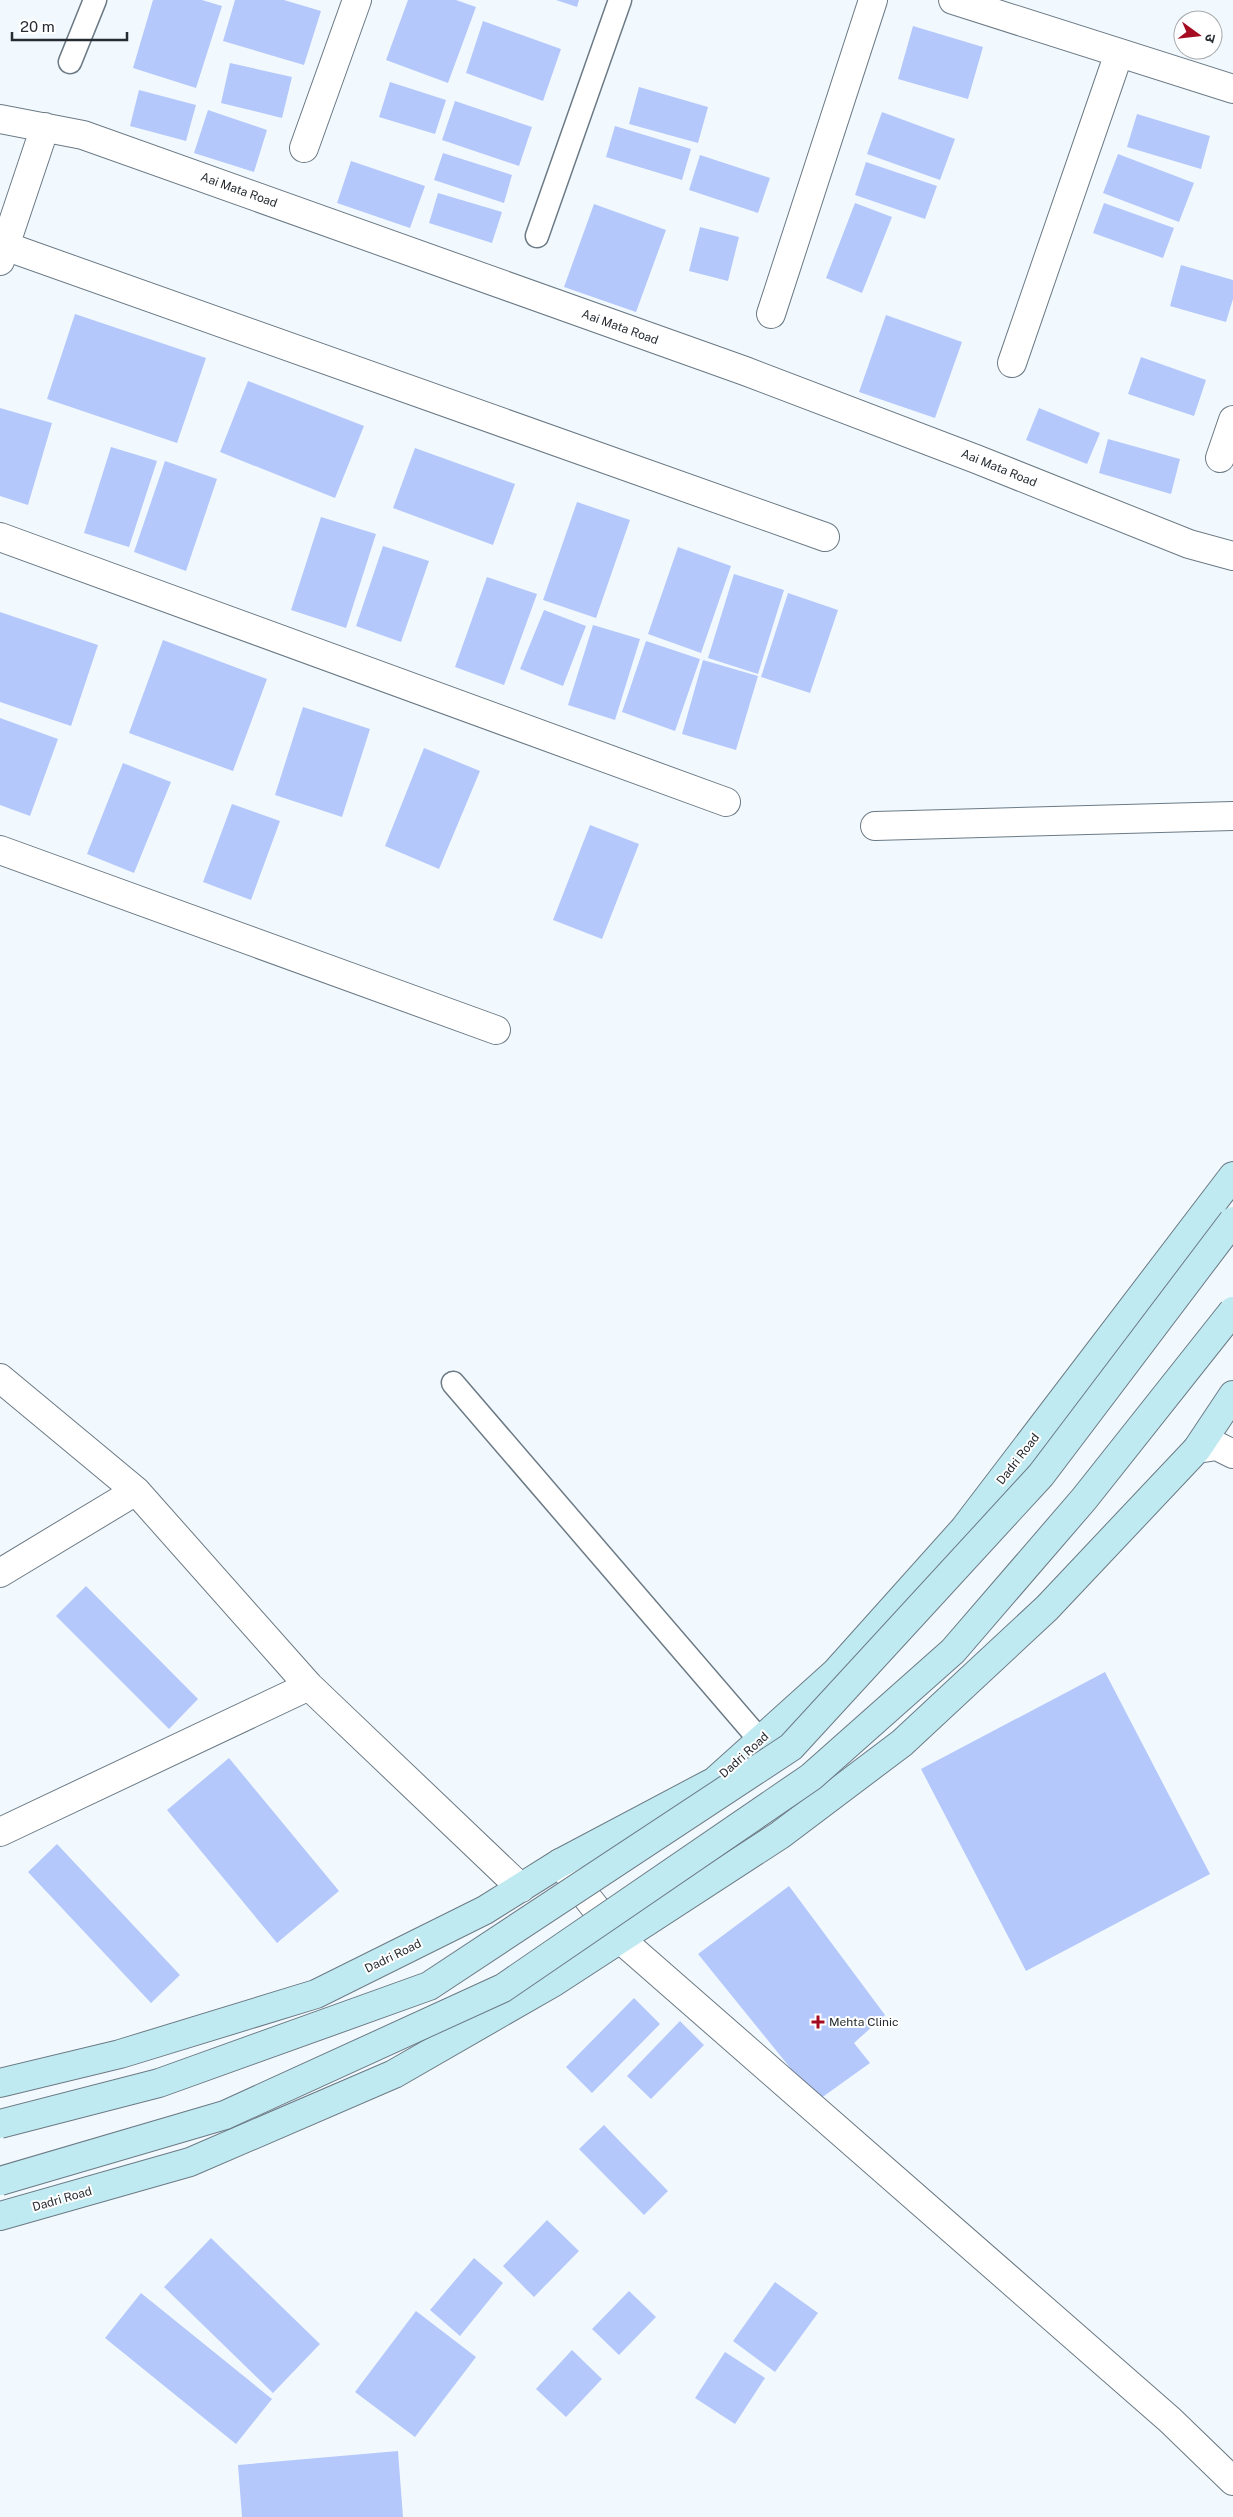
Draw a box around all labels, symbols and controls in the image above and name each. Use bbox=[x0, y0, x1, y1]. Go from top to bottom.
scale bar bbox=[12, 10, 128, 42]
north arrow bbox=[1173, 10, 1223, 60]
text: 20 m bbox=[20, 18, 55, 35]
text: उ bbox=[1202, 32, 1219, 45]
street label: Aai Mata Road bbox=[199, 170, 279, 210]
street label: Aai Mata Road bbox=[580, 307, 660, 347]
street label: Aai Mata Road bbox=[959, 446, 1039, 490]
street label: Dadri Road bbox=[994, 1431, 1042, 1487]
street label: Dadri Road bbox=[717, 1729, 771, 1781]
street label: Dadri Road bbox=[362, 1936, 424, 1976]
marker: Mehta Clinic bbox=[811, 2015, 825, 2029]
place label: Mehta Clinic bbox=[829, 2015, 899, 2029]
street label: Dadri Road bbox=[31, 2184, 93, 2214]

